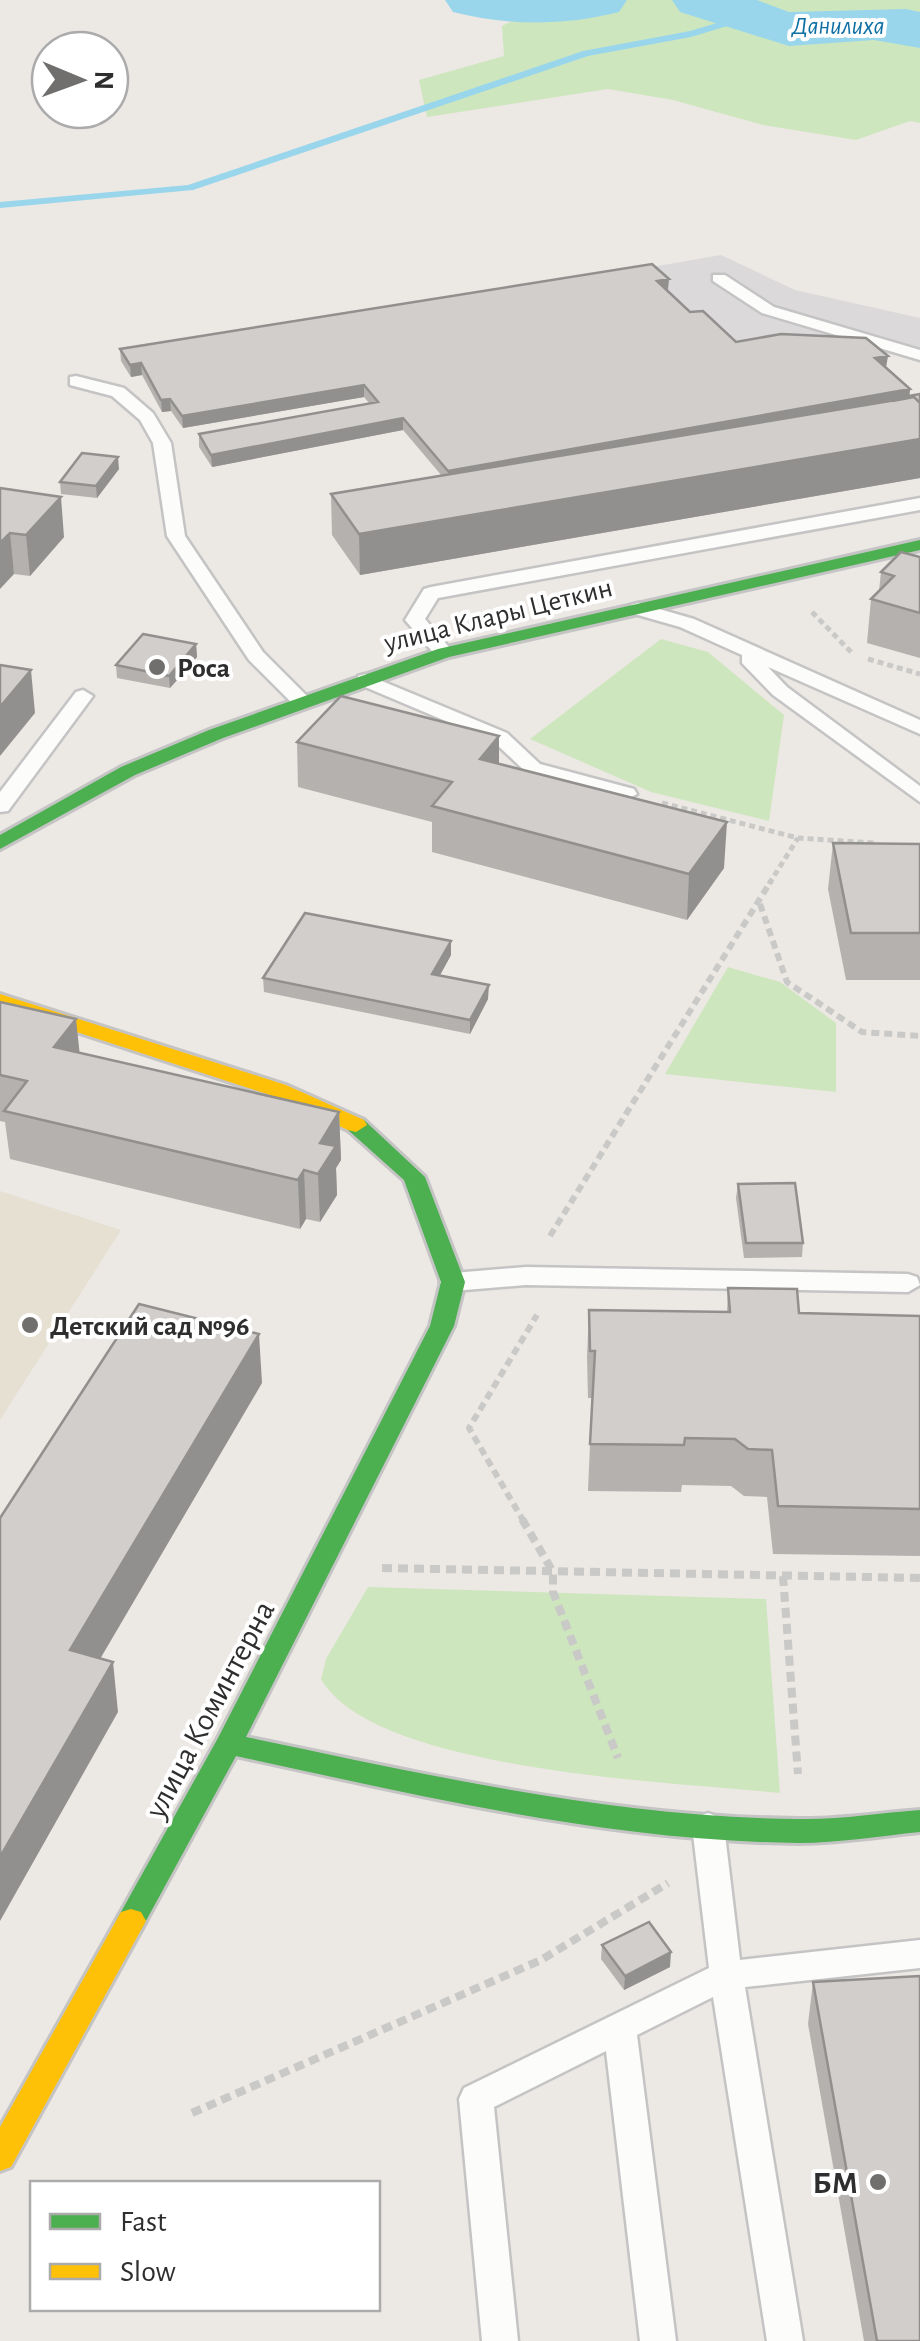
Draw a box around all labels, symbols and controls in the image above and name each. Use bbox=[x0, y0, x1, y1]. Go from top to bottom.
water label: Данилиха bbox=[791, 14, 884, 39]
north arrow bbox=[30, 30, 130, 130]
text: N bbox=[89, 70, 117, 90]
street label: улица Клары Цеткин bbox=[381, 574, 615, 658]
place label: Роса bbox=[177, 655, 230, 683]
marker: Роса bbox=[146, 656, 168, 678]
place label: Детский сад №96 bbox=[50, 1313, 250, 1341]
marker: Детский сад №96 bbox=[19, 1314, 41, 1336]
street label: улица Коминтерна bbox=[139, 1596, 281, 1824]
place label: БМ bbox=[813, 2167, 858, 2199]
marker: БМ bbox=[867, 2171, 889, 2193]
legend bbox=[30, 2181, 380, 2311]
text: Fast bbox=[120, 2207, 167, 2237]
text: Slow bbox=[120, 2257, 176, 2287]

